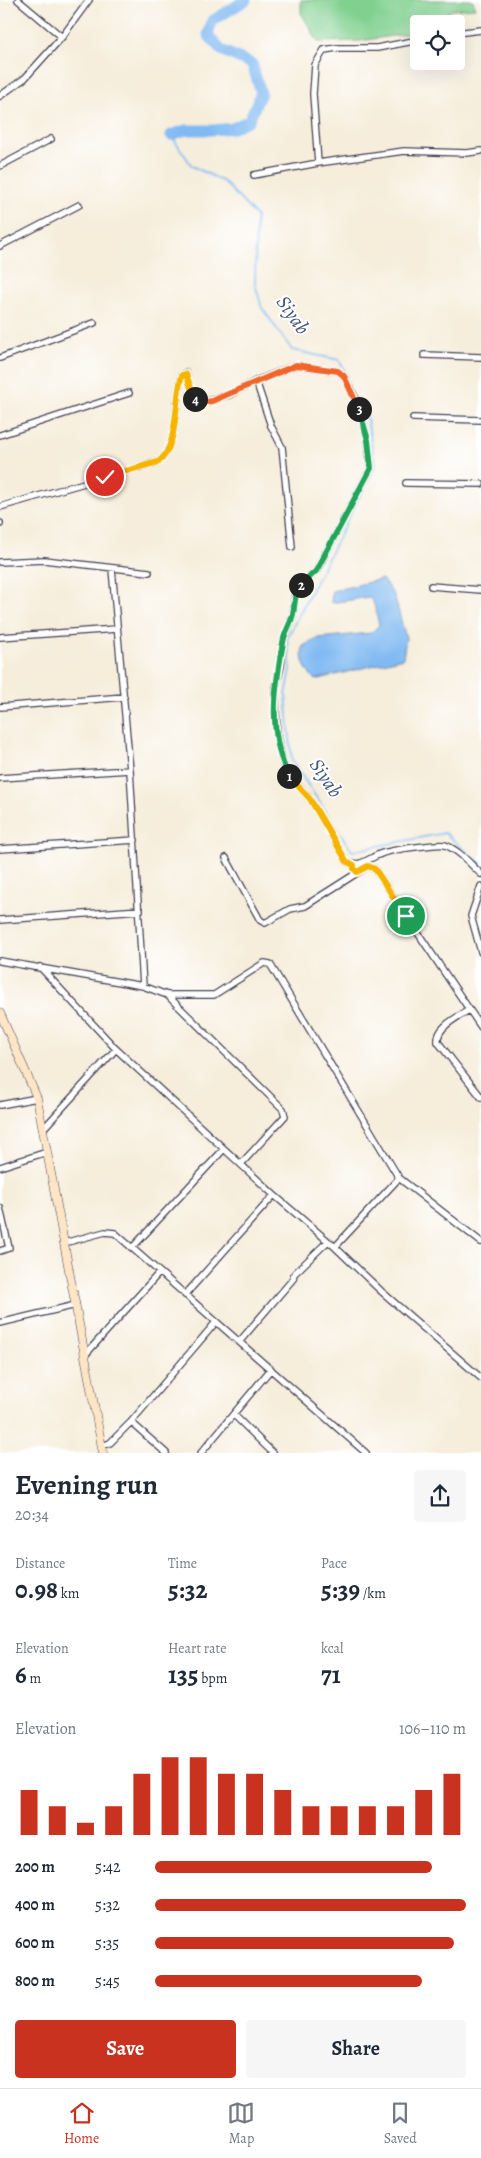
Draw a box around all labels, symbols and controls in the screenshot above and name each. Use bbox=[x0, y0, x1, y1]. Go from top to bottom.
map controls bbox=[410, 15, 465, 70]
button: locate bbox=[410, 15, 465, 70]
water label: Siyab bbox=[270, 290, 316, 340]
pin: 4 bbox=[182, 386, 208, 412]
text: 4 bbox=[192, 390, 199, 409]
pin: 3 bbox=[346, 396, 372, 422]
text: 3 bbox=[356, 400, 363, 419]
pin bbox=[84, 456, 126, 498]
icon: check bbox=[91, 463, 119, 491]
pin: 2 bbox=[288, 572, 314, 598]
text: 2 bbox=[298, 576, 305, 595]
water label: Siyab bbox=[303, 753, 349, 803]
pin: 1 bbox=[276, 764, 302, 788]
text: 1 bbox=[287, 767, 292, 786]
pin bbox=[385, 895, 427, 937]
icon: arrive bbox=[392, 902, 420, 930]
text: Evening run bbox=[15, 1466, 158, 1504]
button: share bbox=[414, 1470, 466, 1522]
text: 20:34 bbox=[15, 1504, 49, 1526]
text: Distance bbox=[15, 1554, 65, 1573]
text: Time bbox=[168, 1554, 197, 1573]
text: Pace bbox=[321, 1554, 347, 1573]
text: 0.98 bbox=[15, 1573, 58, 1607]
text: 5:32 bbox=[168, 1573, 207, 1607]
text: 5:39 bbox=[321, 1573, 360, 1607]
text: km bbox=[58, 1584, 79, 1603]
text: /km bbox=[360, 1584, 386, 1603]
text: Elevation bbox=[15, 1639, 69, 1658]
text: Heart rate bbox=[168, 1639, 226, 1658]
text: kcal bbox=[321, 1639, 343, 1658]
text: 6 bbox=[15, 1658, 27, 1692]
text: 135 bbox=[168, 1658, 198, 1692]
text: 71 bbox=[321, 1658, 341, 1692]
text: m bbox=[27, 1669, 41, 1688]
text: bpm bbox=[198, 1669, 227, 1688]
text: Elevation bbox=[15, 1718, 76, 1740]
text: 106–110 m bbox=[399, 1718, 466, 1740]
text: 200 m bbox=[15, 1856, 55, 1878]
text: 5:42 bbox=[95, 1856, 121, 1878]
text: 400 m bbox=[15, 1894, 55, 1916]
text: 5:32 bbox=[95, 1894, 120, 1916]
text: 600 m bbox=[15, 1932, 55, 1954]
text: 5:35 bbox=[95, 1932, 119, 1954]
text: 800 m bbox=[15, 1970, 55, 1992]
text: 5:45 bbox=[95, 1970, 120, 1992]
button: Save bbox=[15, 2020, 236, 2078]
button: Share bbox=[246, 2020, 466, 2078]
tab: Home bbox=[64, 2099, 99, 2148]
tab: Map bbox=[227, 2099, 255, 2148]
tab: Saved bbox=[384, 2099, 417, 2148]

